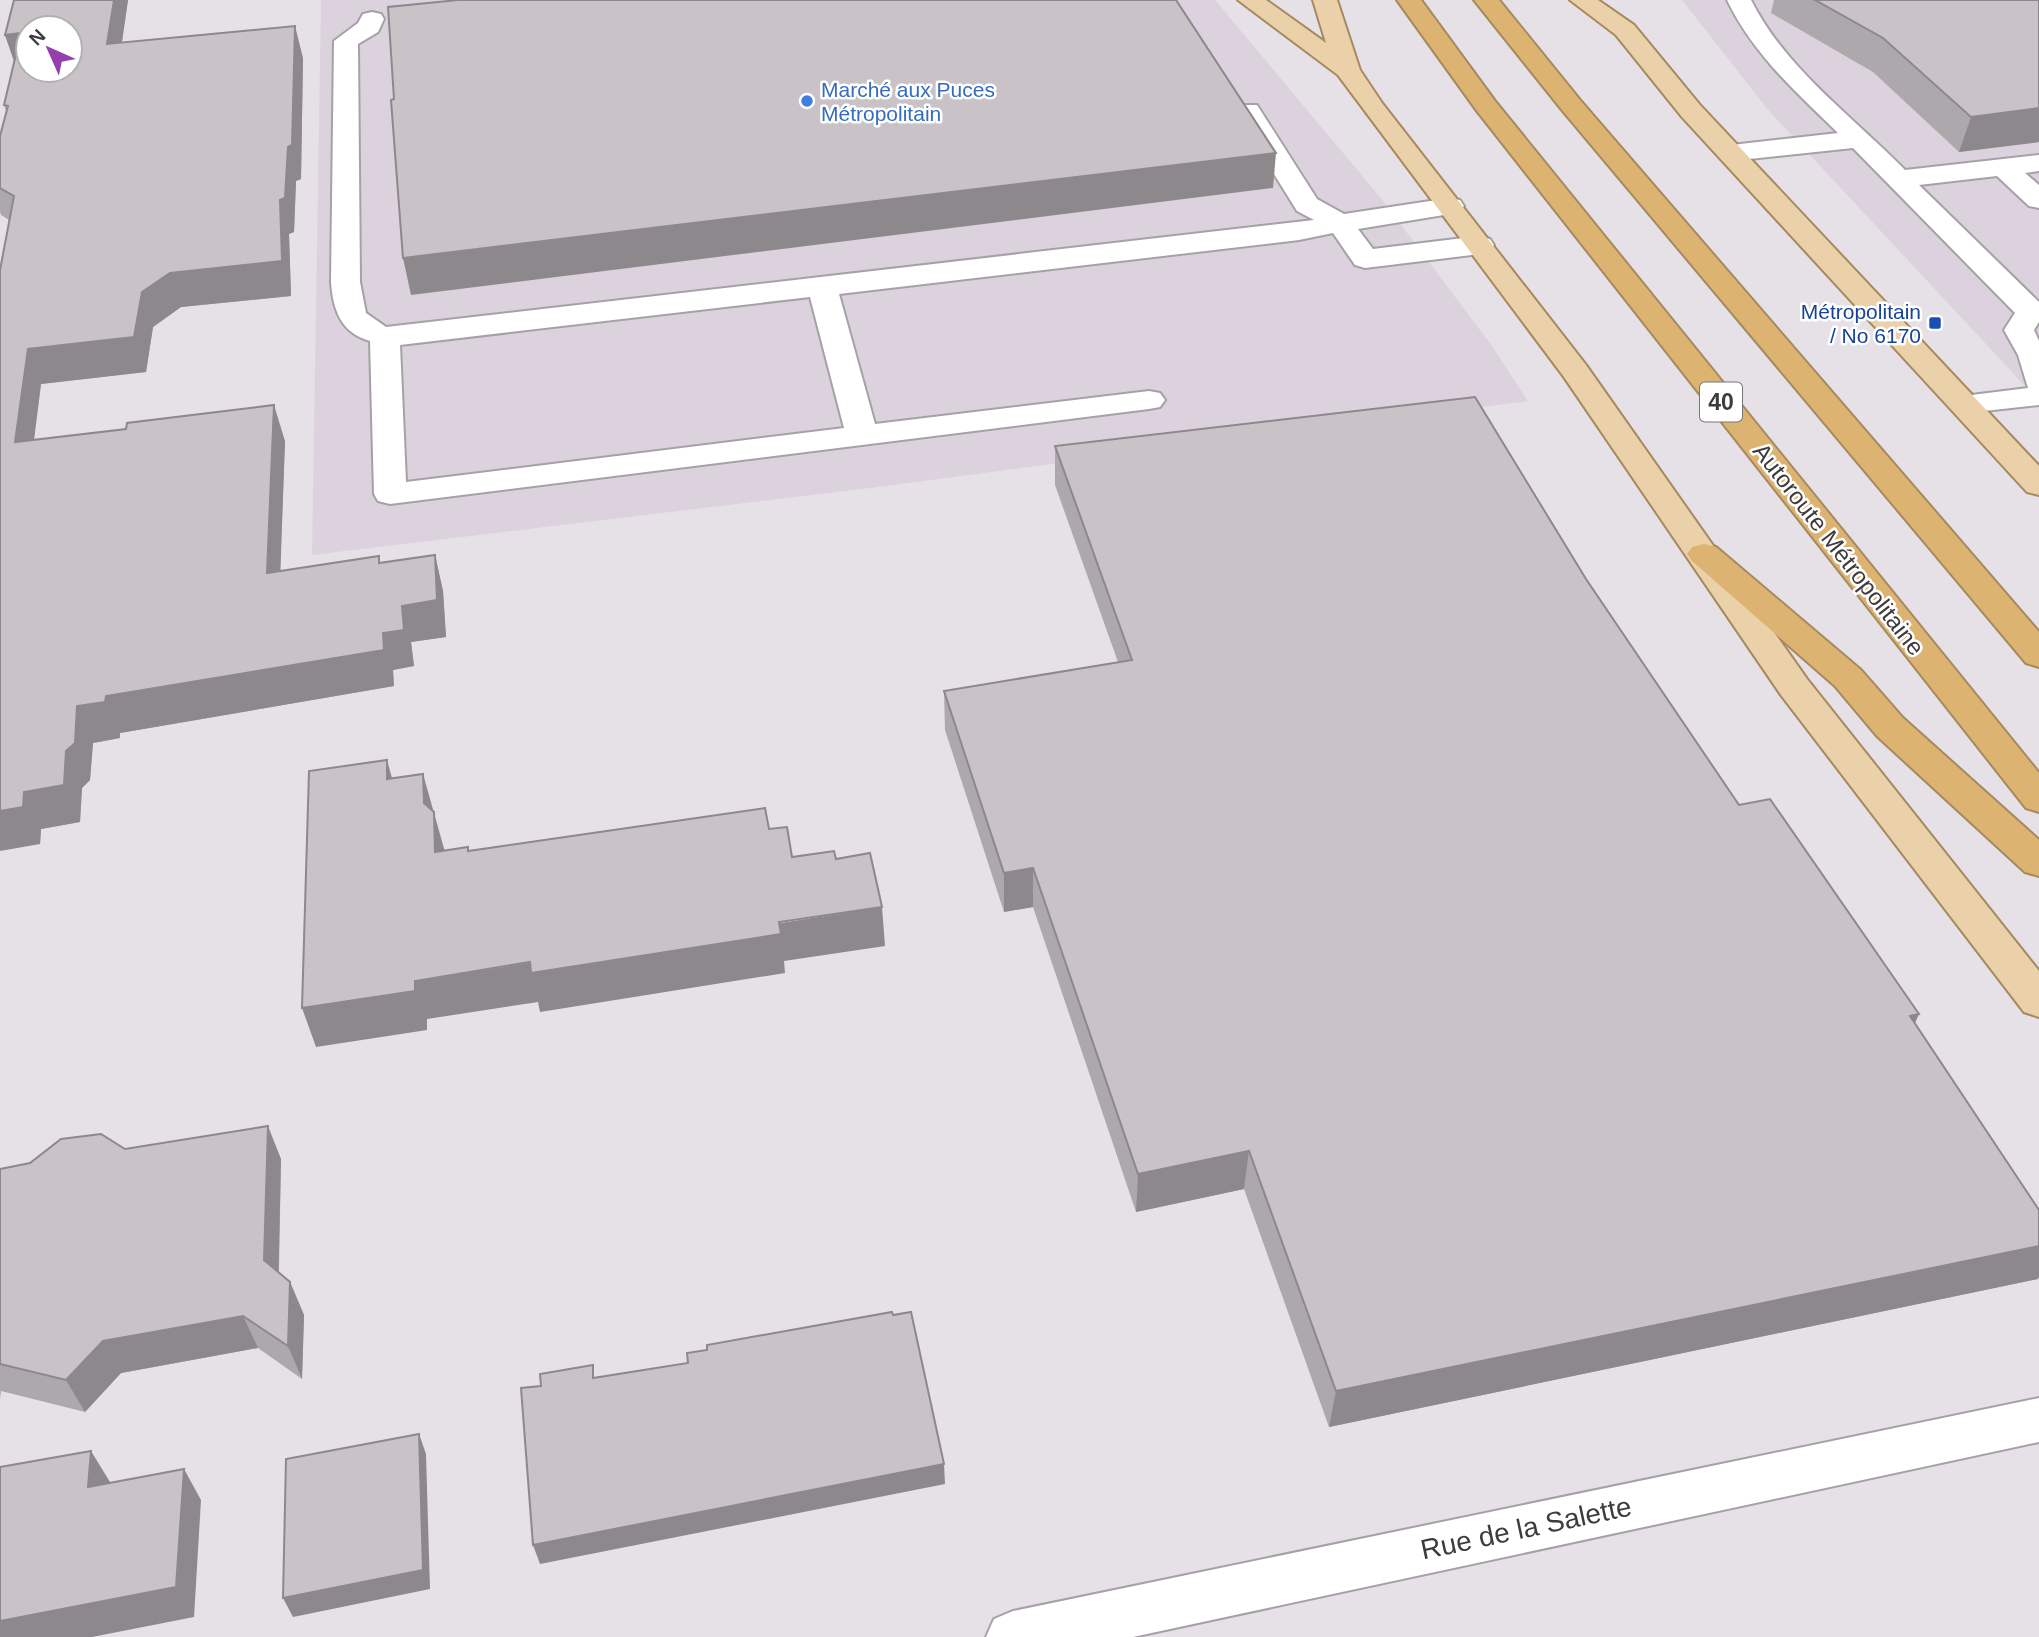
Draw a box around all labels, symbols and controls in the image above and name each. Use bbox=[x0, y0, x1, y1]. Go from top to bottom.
north arrow bbox=[14, 14, 84, 84]
text: N bbox=[25, 25, 50, 50]
place label: Marché aux Puces Métropolitain bbox=[821, 78, 995, 125]
marker: Marché aux Puces Métropolitain bbox=[799, 93, 815, 109]
place label: Métropolitain / No 6170 bbox=[1801, 300, 1921, 347]
marker: Métropolitain / No 6170 bbox=[1927, 315, 1943, 331]
road number: 40 bbox=[1700, 382, 1742, 422]
street label: Autoroute Métropolitaine bbox=[1748, 438, 1930, 660]
street label: Rue de la Salette bbox=[1418, 1491, 1634, 1565]

